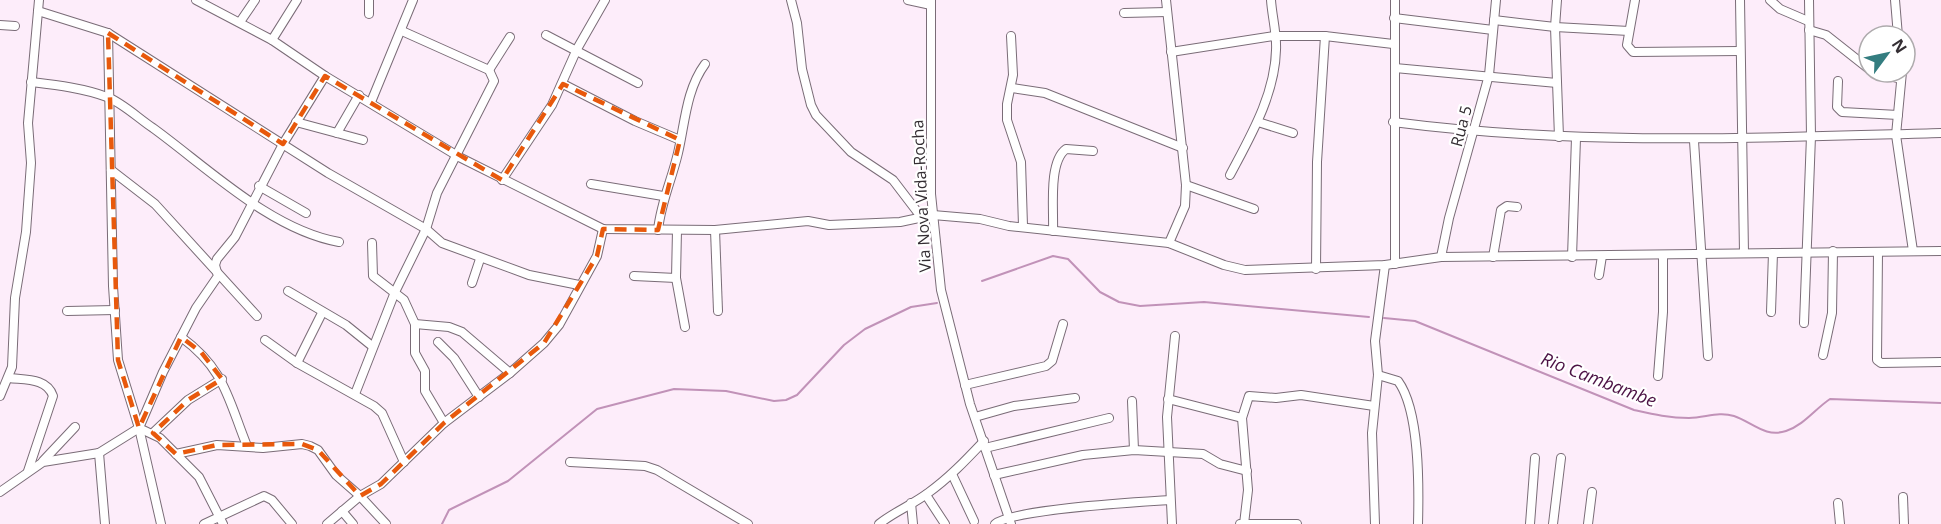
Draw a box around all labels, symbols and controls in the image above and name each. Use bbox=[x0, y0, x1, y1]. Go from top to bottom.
north arrow bbox=[1857, 24, 1917, 84]
text: N bbox=[1887, 34, 1912, 57]
street label: Rua 5 bbox=[1445, 103, 1477, 149]
street label: Via Nova Vida-Rocha bbox=[906, 119, 936, 273]
water label: Rio Cambambe bbox=[1538, 346, 1660, 412]

